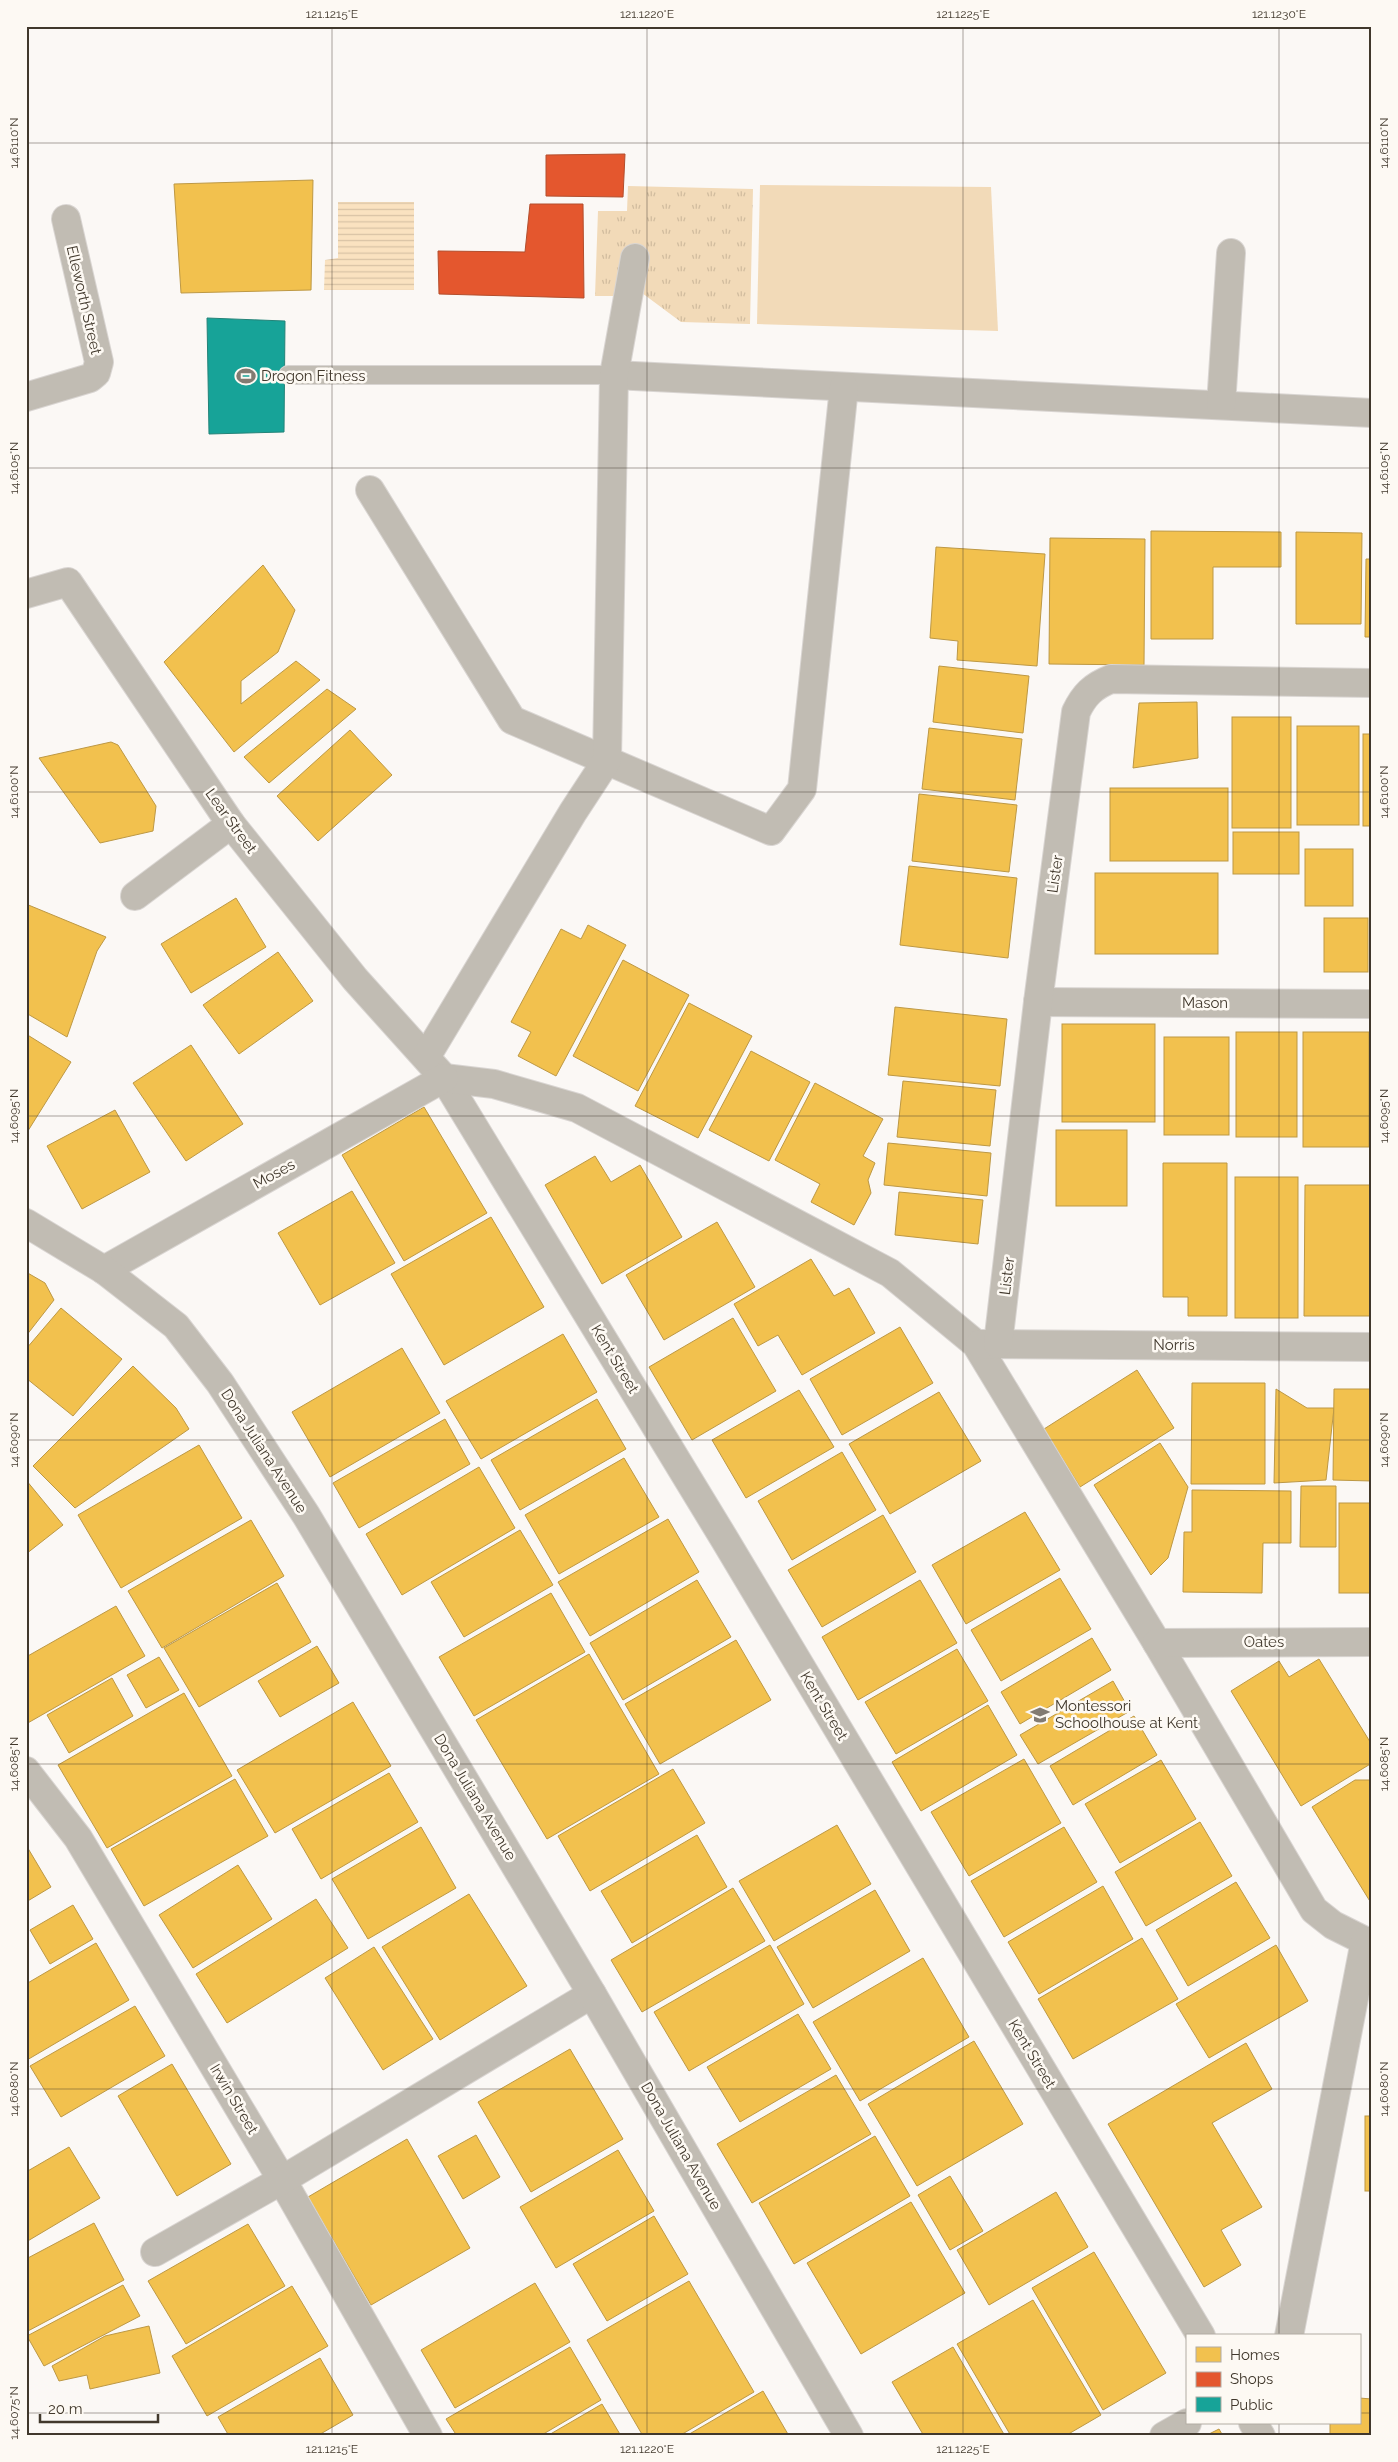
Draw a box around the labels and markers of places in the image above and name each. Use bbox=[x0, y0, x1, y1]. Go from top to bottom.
sports icon: Drogon Fitness bbox=[235, 365, 257, 387]
place label: Drogon Fitness bbox=[261, 367, 366, 385]
place label: Montessori Schoolhouse at Kent bbox=[1055, 1697, 1198, 1732]
school or university icon: Montessori Schoolhouse at Kent bbox=[1029, 1704, 1051, 1726]

